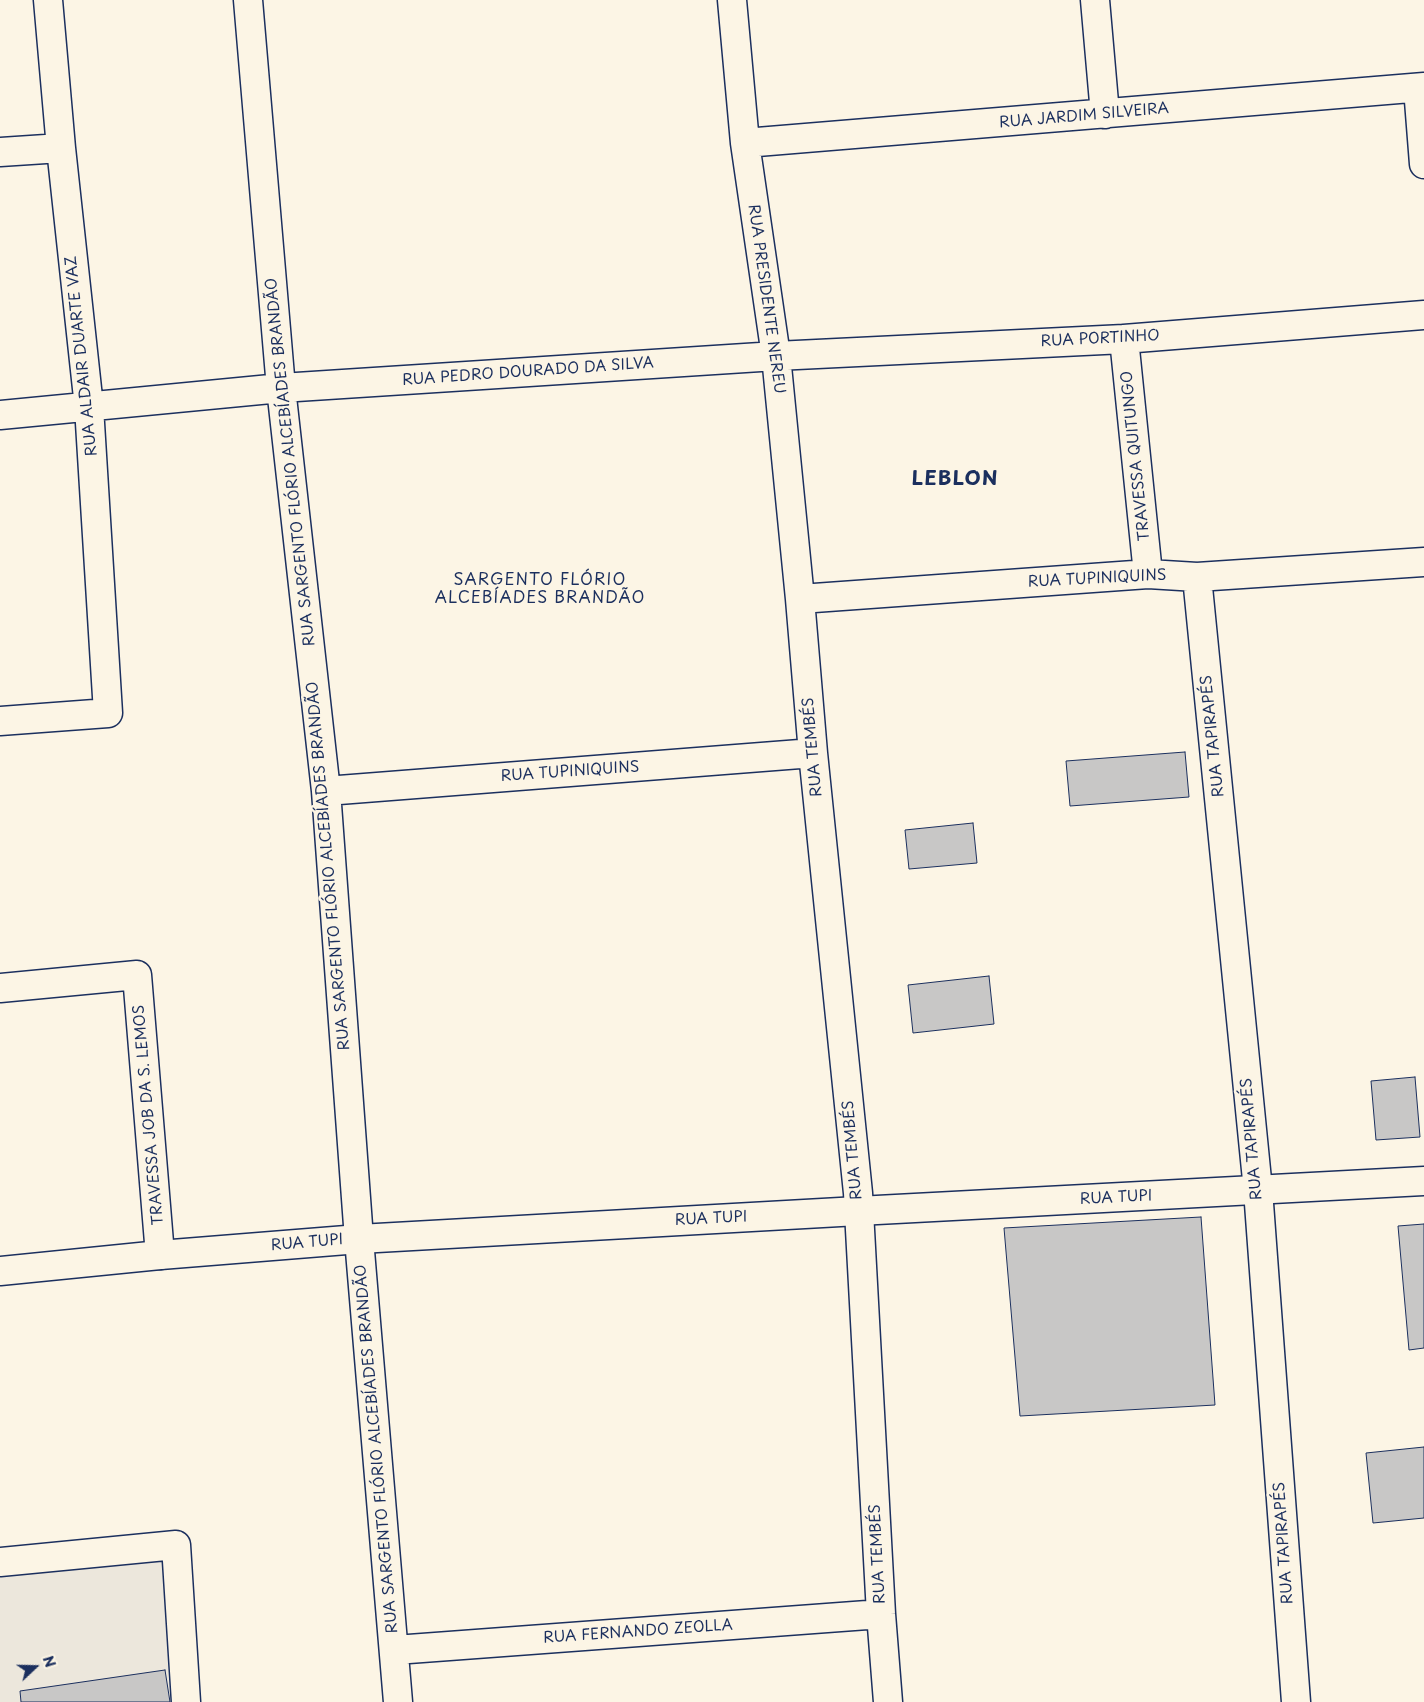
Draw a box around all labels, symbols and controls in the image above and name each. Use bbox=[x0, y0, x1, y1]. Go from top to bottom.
street label: RUA JARDIM SILVEIRA bbox=[998, 100, 1170, 132]
street label: RUA PRESIDENTE NEREU bbox=[744, 203, 788, 395]
street label: RUA ALDAIR DUARTE VAZ bbox=[63, 255, 101, 457]
street label: RUA SARGENTO FLÓRIO ALCEBÍADES BRANDÃO bbox=[263, 277, 319, 647]
street label: RUA PORTINHO bbox=[1040, 327, 1160, 351]
street label: RUA PEDRO DOURADO DA SILVA bbox=[402, 354, 654, 390]
street label: TRAVESSA QUITUNGO bbox=[1118, 370, 1154, 542]
district label: LEBLON bbox=[911, 467, 999, 491]
street label: RUA TUPINIQUINS bbox=[1027, 566, 1167, 592]
district label: SARGENTO FLÓRIO ALCEBÍADES BRANDÃO bbox=[433, 571, 647, 609]
street label: RUA TAPIRAPÉS bbox=[1198, 674, 1228, 798]
street label: RUA SARGENTO FLÓRIO ALCEBÍADES BRANDÃO bbox=[304, 681, 354, 1051]
street label: RUA TEMBÉS bbox=[800, 696, 826, 798]
street label: RUA TUPINIQUINS bbox=[500, 758, 640, 786]
street label: TRAVESSA JOB DA S. LEMOS bbox=[130, 1004, 168, 1226]
street label: RUA TAPIRAPÉS bbox=[1238, 1077, 1266, 1201]
street label: RUA TEMBÉS bbox=[840, 1099, 866, 1201]
street label: RUA TUPI bbox=[1079, 1187, 1153, 1209]
street label: RUA TUPI bbox=[674, 1208, 748, 1230]
street label: RUA TUPI bbox=[270, 1231, 344, 1255]
street label: RUA SARGENTO FLÓRIO ALCEBÍADES BRANDÃO bbox=[352, 1264, 402, 1634]
street label: RUA TAPIRAPÉS bbox=[1271, 1481, 1297, 1605]
street label: RUA TEMBÉS bbox=[866, 1504, 890, 1604]
street label: RUA FERNANDO ZEOLLA bbox=[543, 1616, 733, 1648]
north arrow bbox=[10, 1642, 60, 1692]
text: N bbox=[38, 1653, 61, 1670]

